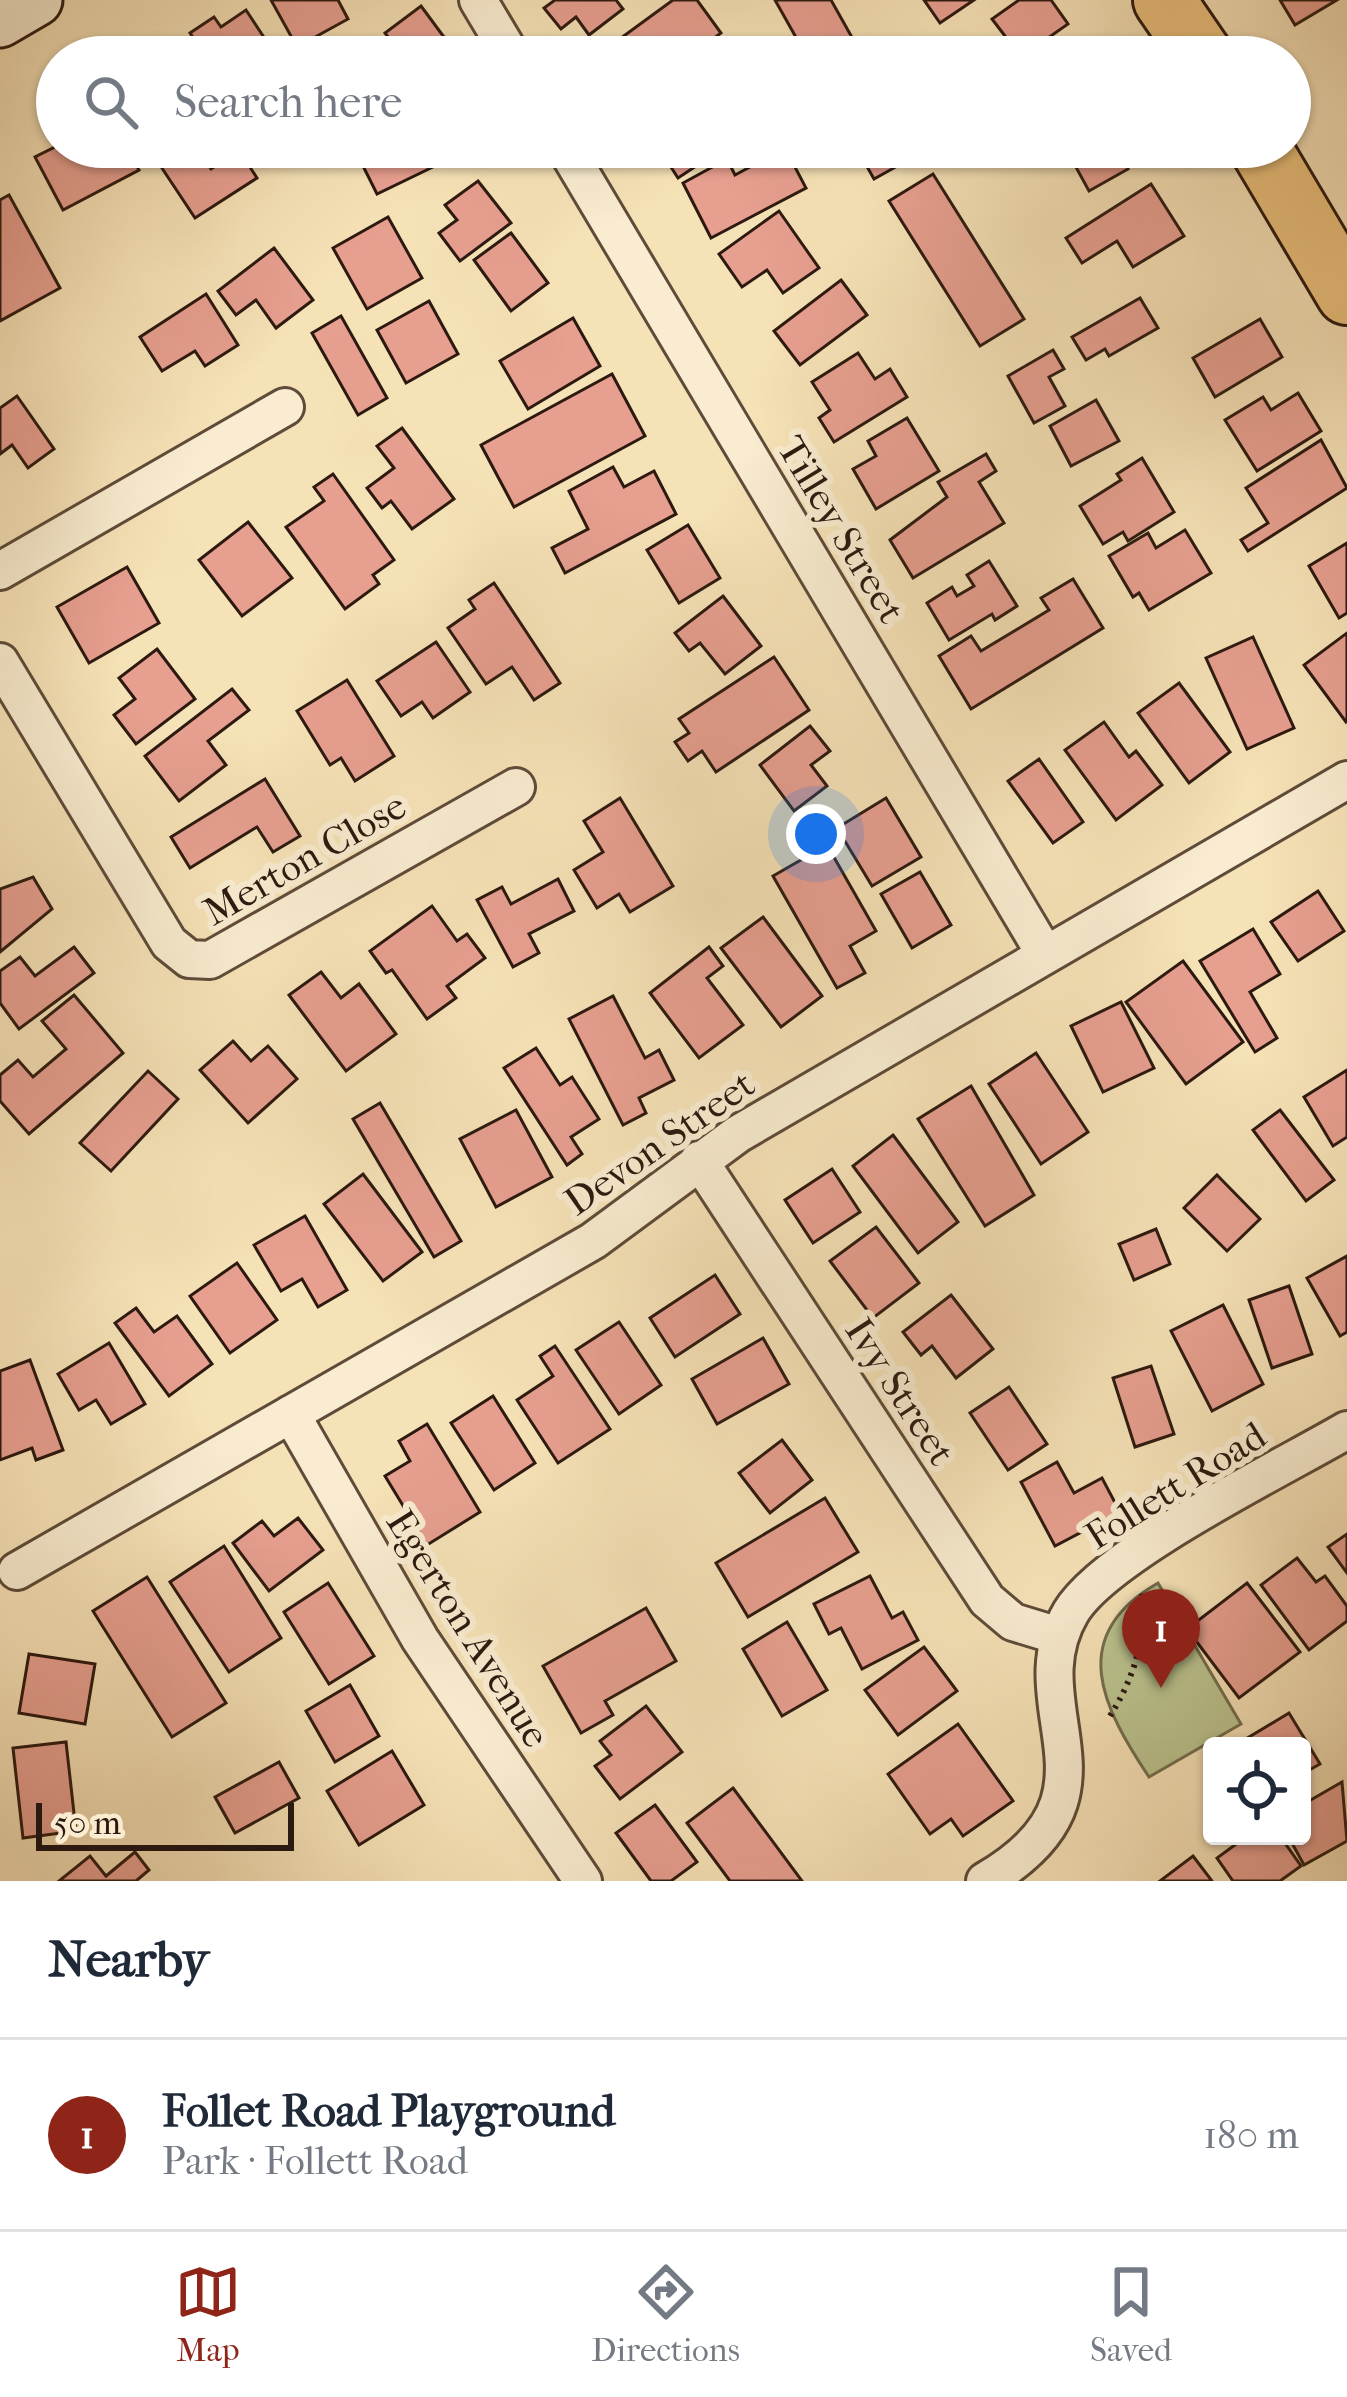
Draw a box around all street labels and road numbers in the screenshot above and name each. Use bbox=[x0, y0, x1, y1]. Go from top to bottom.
street label: Tilley Street bbox=[768, 428, 915, 631]
street label: Merton Close bbox=[195, 782, 414, 935]
street label: Devon Street bbox=[556, 1061, 763, 1225]
street label: Ivy Street bbox=[836, 1309, 965, 1474]
street label: Follett Road bbox=[1077, 1412, 1275, 1559]
street label: Egerton Avenue bbox=[377, 1501, 559, 1756]

